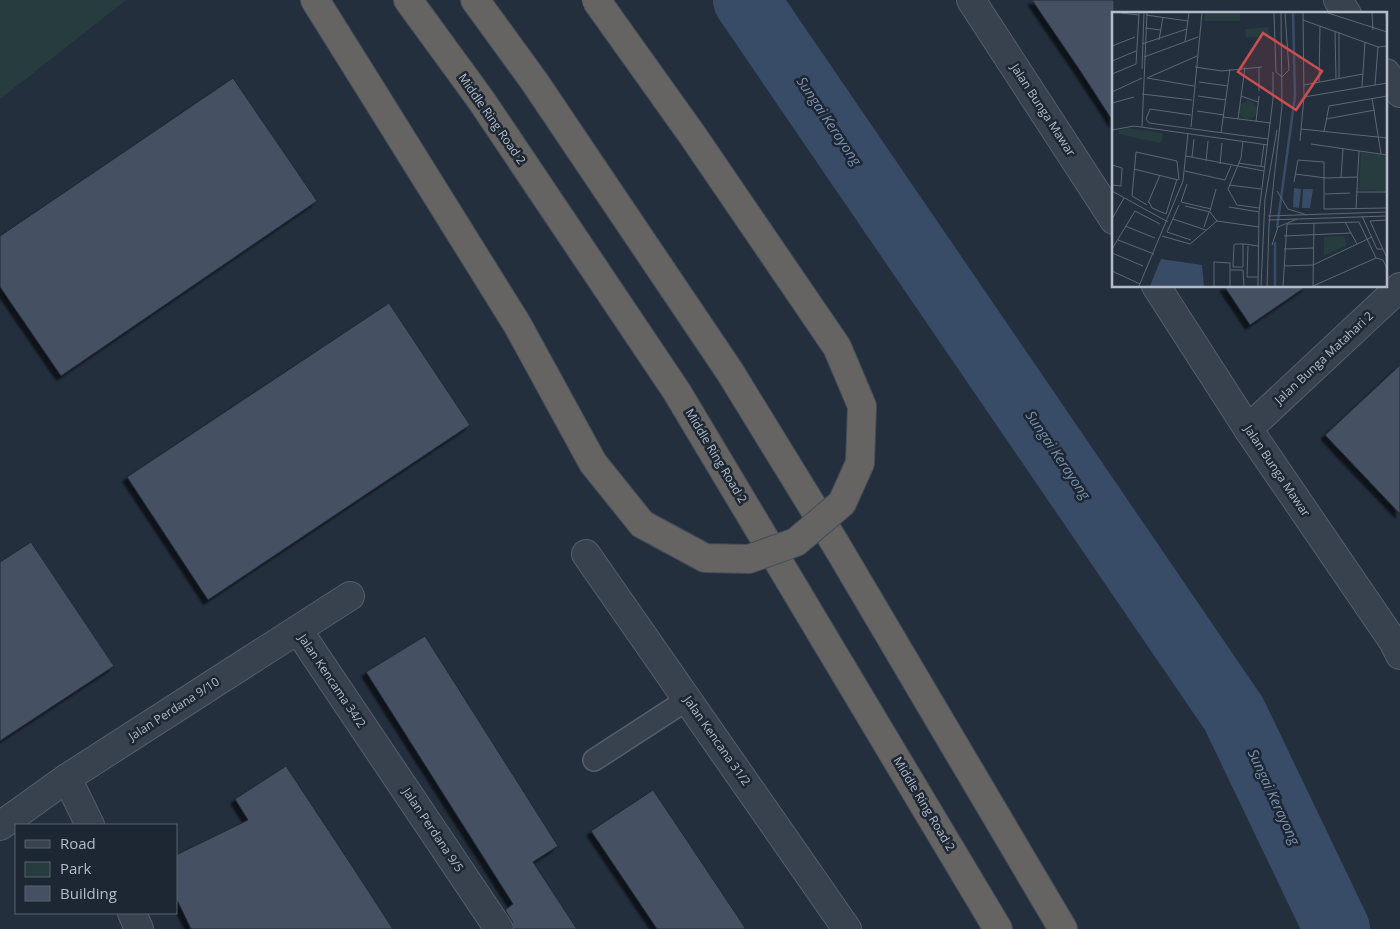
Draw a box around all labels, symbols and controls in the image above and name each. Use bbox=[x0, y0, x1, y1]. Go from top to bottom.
inset map bbox=[1112, 12, 1388, 288]
street label: Jalan Bunga Mawar bbox=[1007, 59, 1080, 159]
street label: Middle Ring Road 2 bbox=[455, 70, 530, 168]
water label: Sungai Kerayong bbox=[793, 73, 867, 170]
street label: Jalan Bunga Matahari 2 bbox=[1270, 307, 1377, 409]
street label: Middle Ring Road 2 bbox=[681, 405, 751, 506]
water label: Sungai Kerayong bbox=[1022, 407, 1096, 504]
street label: Jalan Bunga Mawar bbox=[1240, 421, 1314, 520]
street label: Jalan Kencama 34/2 bbox=[294, 630, 370, 731]
street label: Jalan Perdana 9/10 bbox=[124, 673, 223, 745]
street label: Jalan Kencana 31/2 bbox=[679, 692, 755, 789]
water label: Sungai Kerayong bbox=[1244, 746, 1305, 848]
street label: Middle Ring Road 2 bbox=[889, 753, 959, 854]
street label: Jalan Perdana 9/5 bbox=[398, 783, 468, 875]
legend bbox=[15, 824, 178, 914]
text: Road bbox=[60, 833, 96, 853]
text: Park bbox=[60, 858, 91, 878]
text: Building bbox=[60, 883, 117, 903]

